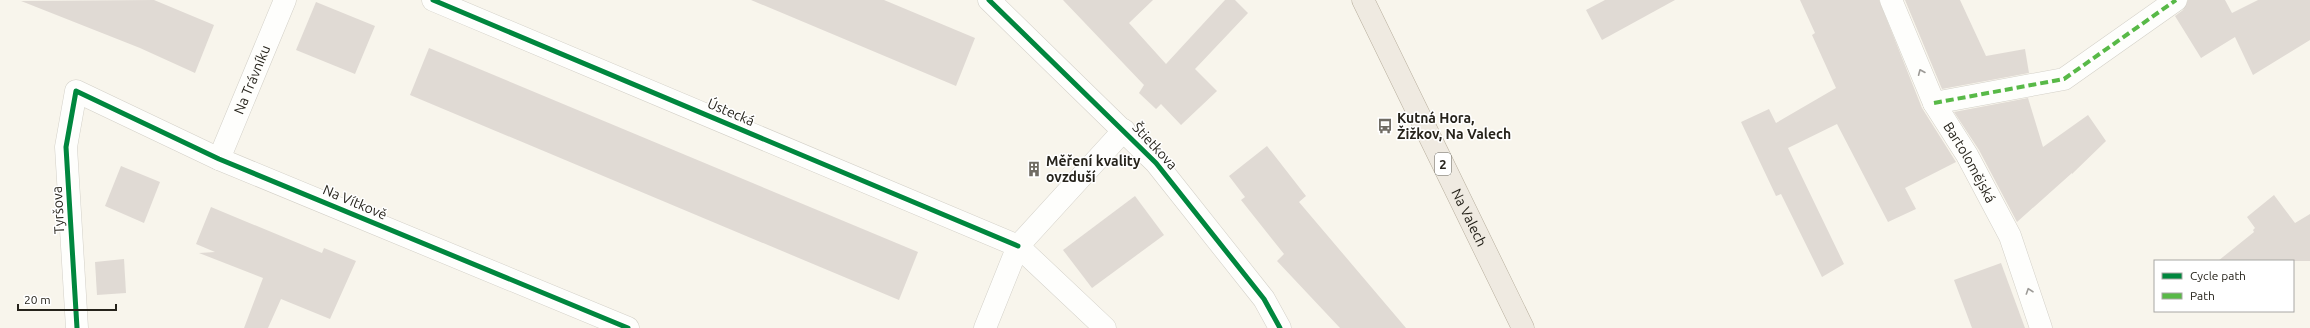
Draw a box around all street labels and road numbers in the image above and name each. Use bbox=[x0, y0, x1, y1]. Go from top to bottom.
street label: Na Trávníku bbox=[230, 43, 273, 117]
street label: Ústecká bbox=[705, 94, 757, 129]
street label: Štietkova bbox=[1129, 118, 1182, 173]
street label: Bartolomějská bbox=[1940, 119, 1999, 206]
road number: 2 bbox=[1435, 153, 1451, 175]
street label: Na Vítkově bbox=[321, 181, 389, 223]
street label: Tyršova bbox=[49, 186, 67, 234]
street label: Na Valech bbox=[1448, 186, 1490, 249]

